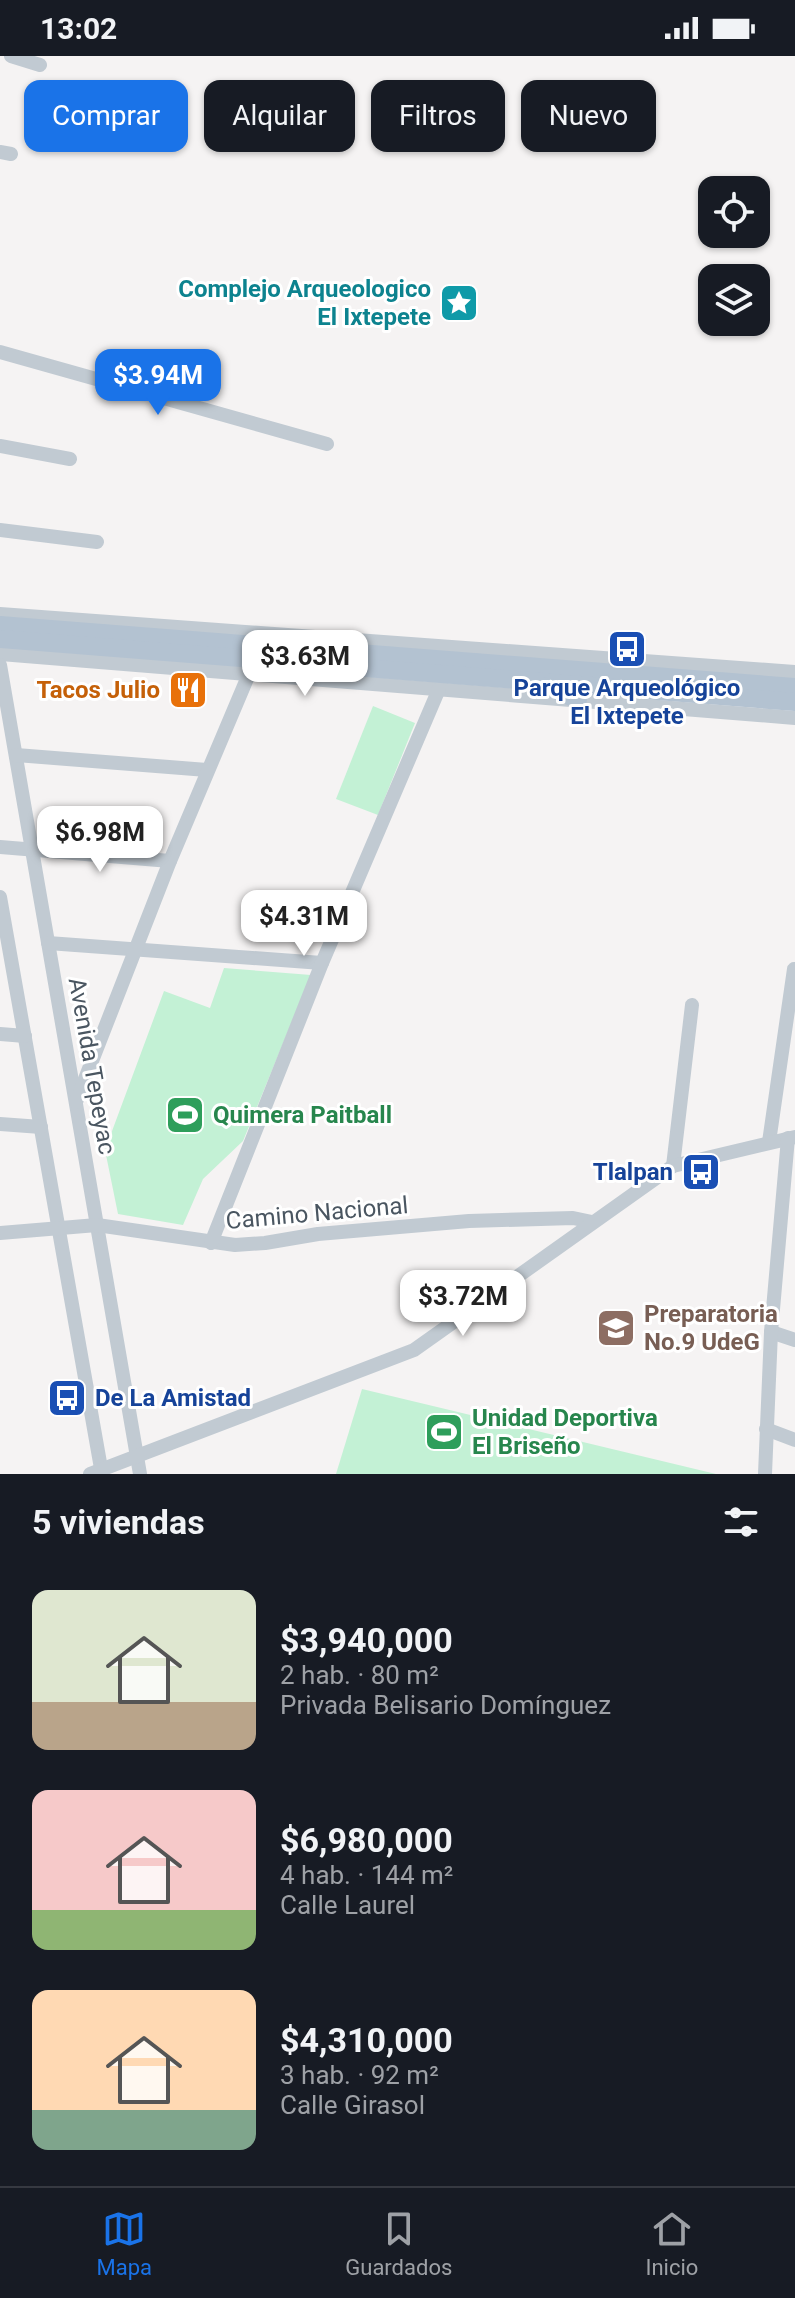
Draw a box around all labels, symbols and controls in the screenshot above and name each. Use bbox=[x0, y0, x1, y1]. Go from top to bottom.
text: 13:02 bbox=[40, 11, 117, 46]
chip: Comprar bbox=[24, 80, 188, 152]
chip: Alquilar bbox=[204, 80, 355, 152]
chip: Filtros bbox=[371, 80, 505, 152]
chip: Nuevo bbox=[521, 80, 656, 152]
map controls bbox=[698, 176, 770, 336]
button: locate bbox=[698, 176, 770, 248]
button: layers bbox=[698, 264, 770, 336]
place label: Complejo Arqueologico El Ixtepete bbox=[178, 275, 431, 331]
place icon: Complejo Arqueologico El Ixtepete bbox=[438, 282, 480, 324]
pin: $3.94M bbox=[93, 349, 223, 417]
text: $3.94M bbox=[113, 360, 203, 390]
bus stop icon: Parque Arqueológico El Ixtepete bbox=[606, 628, 648, 670]
pin: $3.63M bbox=[240, 630, 370, 698]
text: $3.63M bbox=[260, 641, 350, 671]
restaurant icon: Tacos Julio bbox=[167, 669, 209, 711]
place label: Parque Arqueológico El Ixtepete bbox=[514, 674, 740, 730]
place label: Tacos Julio bbox=[37, 676, 160, 704]
pin: $6.98M bbox=[35, 806, 165, 874]
text: $6.98M bbox=[55, 817, 145, 847]
pin: $4.31M bbox=[239, 890, 369, 958]
text: $4.31M bbox=[259, 901, 349, 931]
street label: Avenida Tepeyac bbox=[63, 975, 121, 1157]
sports icon: Quimera Paitball bbox=[164, 1094, 206, 1136]
place label: Quimera Paitball bbox=[213, 1101, 392, 1129]
bus stop icon: Tlalpan bbox=[680, 1151, 722, 1193]
place label: Tlalpan bbox=[593, 1158, 673, 1186]
street label: Camino Nacional bbox=[225, 1191, 409, 1235]
pin: $3.72M bbox=[398, 1270, 528, 1338]
text: $3.72M bbox=[418, 1281, 508, 1311]
place label: Preparatoria No.9 UdeG bbox=[644, 1300, 778, 1356]
school or university icon: Preparatoria No.9 UdeG bbox=[595, 1307, 637, 1349]
bus stop icon: De La Amistad bbox=[46, 1377, 88, 1419]
place label: De La Amistad bbox=[95, 1384, 251, 1412]
place label: Unidad Deportiva El Briseño bbox=[472, 1404, 658, 1460]
sports icon: Unidad Deportiva El Briseño bbox=[423, 1411, 465, 1453]
icon: filters bbox=[719, 1500, 763, 1544]
text: 5 viviendas bbox=[32, 1502, 205, 1542]
text: $3,940,000 bbox=[280, 1620, 453, 1660]
icon: home bbox=[96, 1622, 192, 1718]
text: 2 hab. · 80 m² bbox=[280, 1660, 439, 1690]
text: Privada Belisario Domínguez bbox=[280, 1690, 611, 1720]
text: $6,980,000 bbox=[280, 1820, 453, 1860]
icon: home bbox=[96, 1822, 192, 1918]
text: 4 hab. · 144 m² bbox=[280, 1860, 453, 1890]
text: Calle Laurel bbox=[280, 1890, 415, 1920]
text: $4,310,000 bbox=[280, 2020, 453, 2060]
icon: home bbox=[96, 2022, 192, 2118]
text: 3 hab. · 92 m² bbox=[280, 2060, 439, 2090]
text: Calle Girasol bbox=[280, 2090, 425, 2120]
tab: Mapa bbox=[97, 2207, 152, 2280]
tab: Guardados bbox=[345, 2207, 452, 2280]
tab: Inicio bbox=[645, 2207, 698, 2280]

